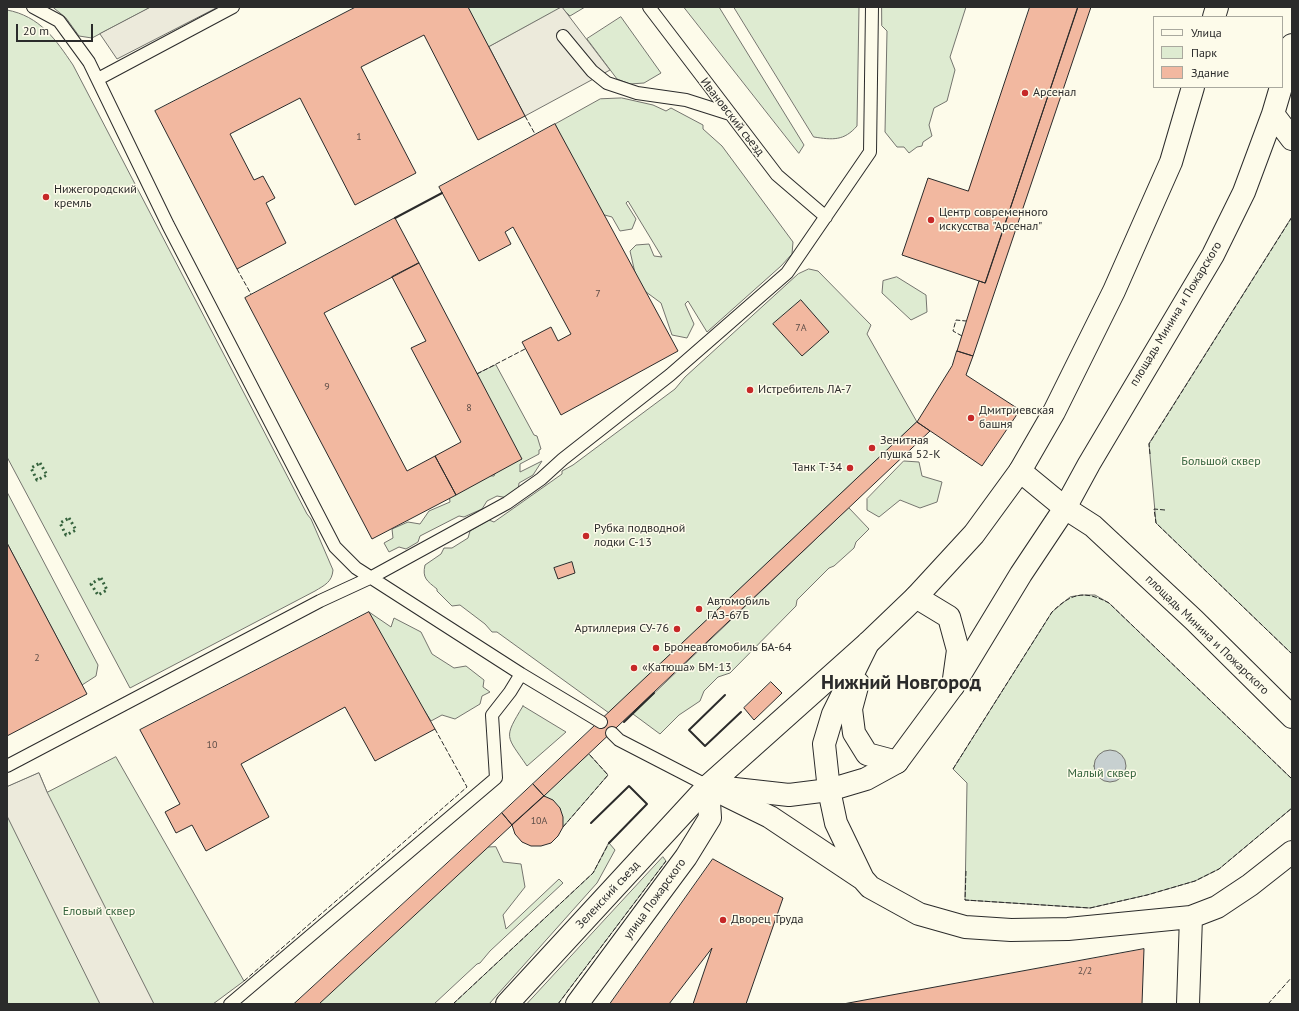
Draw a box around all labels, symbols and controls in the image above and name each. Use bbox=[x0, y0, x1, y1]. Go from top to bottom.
scale bar bbox=[18, 16, 95, 42]
legend bbox=[1153, 16, 1283, 88]
text: 20 m bbox=[23, 23, 49, 38]
text: Улица bbox=[1191, 25, 1222, 40]
text: Парк bbox=[1191, 45, 1217, 60]
text: Здание bbox=[1191, 65, 1229, 80]
street label: Ивановский съезд bbox=[697, 75, 767, 159]
place label: Арсенал bbox=[1033, 86, 1076, 100]
marker: Арсенал bbox=[1020, 88, 1030, 98]
house number: 1 bbox=[356, 131, 362, 143]
place label: Нижегородский кремль bbox=[54, 183, 137, 211]
marker: Нижегородский кремль bbox=[41, 192, 51, 202]
place label: Центр современного искусства "Арсенал" bbox=[939, 206, 1048, 234]
marker: Центр современного искусства "Арсенал" bbox=[926, 215, 936, 225]
street label: площадь Минина и Пожарского bbox=[1127, 239, 1225, 389]
house number: 7 bbox=[595, 288, 601, 300]
house number: 7А bbox=[795, 322, 807, 334]
house number: 9 bbox=[324, 381, 330, 393]
place label: Истребитель ЛА-7 bbox=[758, 383, 852, 397]
marker: Истребитель ЛА-7 bbox=[745, 385, 755, 395]
house number: 8 bbox=[466, 402, 472, 414]
place label: Дмитриевская башня bbox=[979, 404, 1054, 432]
marker: Дмитриевская башня bbox=[966, 413, 976, 423]
place label: Зенитная пушка 52-К bbox=[880, 434, 940, 462]
marker: Зенитная пушка 52-К bbox=[867, 443, 877, 453]
park label: Большой сквер bbox=[1181, 455, 1261, 469]
place label: Танк Т-34 bbox=[792, 461, 842, 475]
marker: Танк Т-34 bbox=[845, 463, 855, 473]
place label: Рубка подводной лодки С-13 bbox=[594, 522, 685, 550]
marker: Рубка подводной лодки С-13 bbox=[581, 531, 591, 541]
street label: площадь Минина и Пожарского bbox=[1142, 572, 1272, 698]
place label: Автомобиль ГАЗ-67Б bbox=[707, 595, 770, 623]
marker: Автомобиль ГАЗ-67Б bbox=[694, 604, 704, 614]
place label: Артиллерия СУ-76 bbox=[574, 622, 669, 636]
marker: Артиллерия СУ-76 bbox=[672, 624, 682, 634]
place label: Бронеавтомобиль БА-64 bbox=[664, 641, 792, 655]
marker: Бронеавтомобиль БА-64 bbox=[651, 643, 661, 653]
house number: 2 bbox=[34, 652, 40, 664]
place label: «Катюша» БМ-13 bbox=[642, 661, 732, 675]
marker: «Катюша» БМ-13 bbox=[629, 663, 639, 673]
district label: Нижний Новгород bbox=[821, 671, 981, 695]
house number: 10 bbox=[207, 739, 217, 751]
park label: Малый сквер bbox=[1068, 767, 1136, 781]
house number: 10А bbox=[531, 815, 547, 827]
street label: улица Пожарского bbox=[621, 856, 689, 942]
street label: Зеленский съезд bbox=[573, 858, 643, 932]
park label: Еловый сквер bbox=[63, 905, 135, 919]
place label: Дворец Труда bbox=[731, 913, 803, 927]
marker: Дворец Труда bbox=[718, 915, 728, 925]
house number: 2/2 bbox=[1078, 965, 1092, 977]

